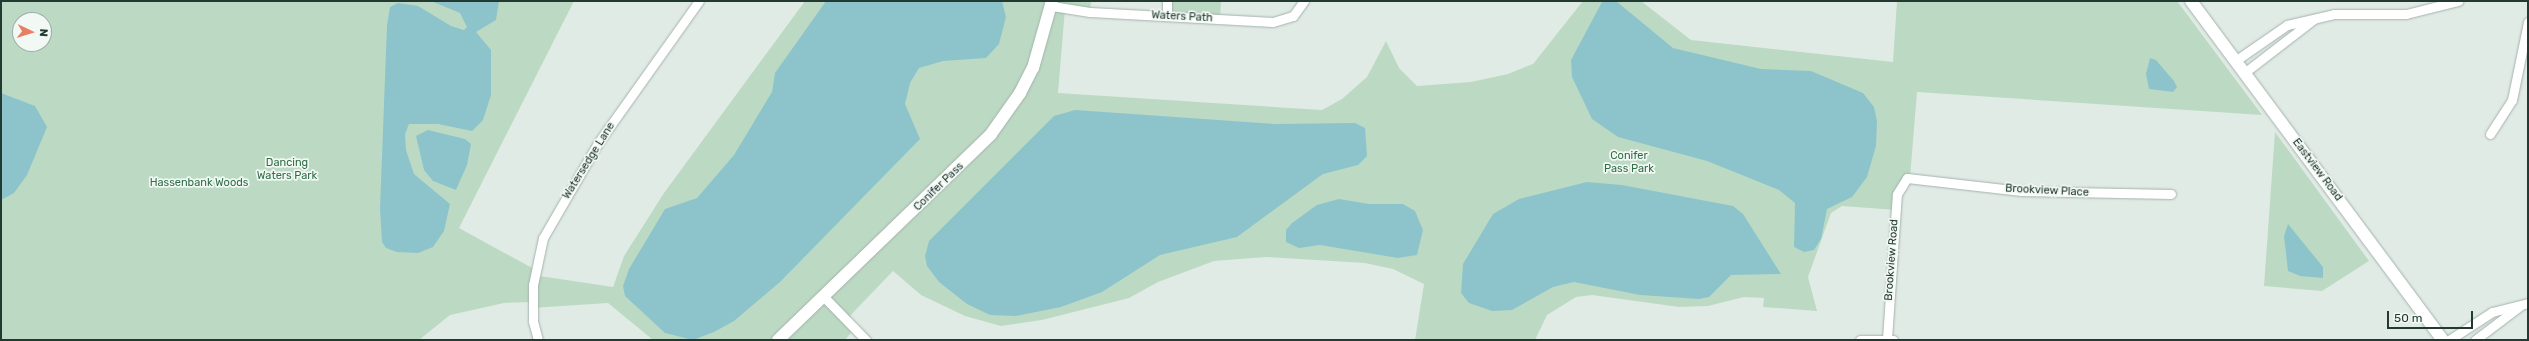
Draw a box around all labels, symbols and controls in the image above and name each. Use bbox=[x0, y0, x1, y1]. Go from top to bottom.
street label: Waters Path bbox=[1151, 9, 1213, 25]
north arrow bbox=[12, 12, 52, 52]
text: N bbox=[37, 28, 50, 37]
street label: Watersedge Lane bbox=[560, 120, 618, 202]
street label: Eastview Road bbox=[2289, 136, 2345, 204]
park label: Conifer Pass Park bbox=[1604, 150, 1654, 176]
park label: Dancing Waters Park bbox=[257, 157, 317, 183]
street label: Conifer Pass bbox=[911, 160, 967, 214]
park label: Hassenbank Woods bbox=[150, 176, 248, 190]
street label: Brookview Place bbox=[2005, 182, 2089, 200]
street label: Brookview Road bbox=[1883, 219, 1901, 301]
scale bar bbox=[2389, 303, 2475, 329]
text: 50 m bbox=[2394, 311, 2422, 325]

